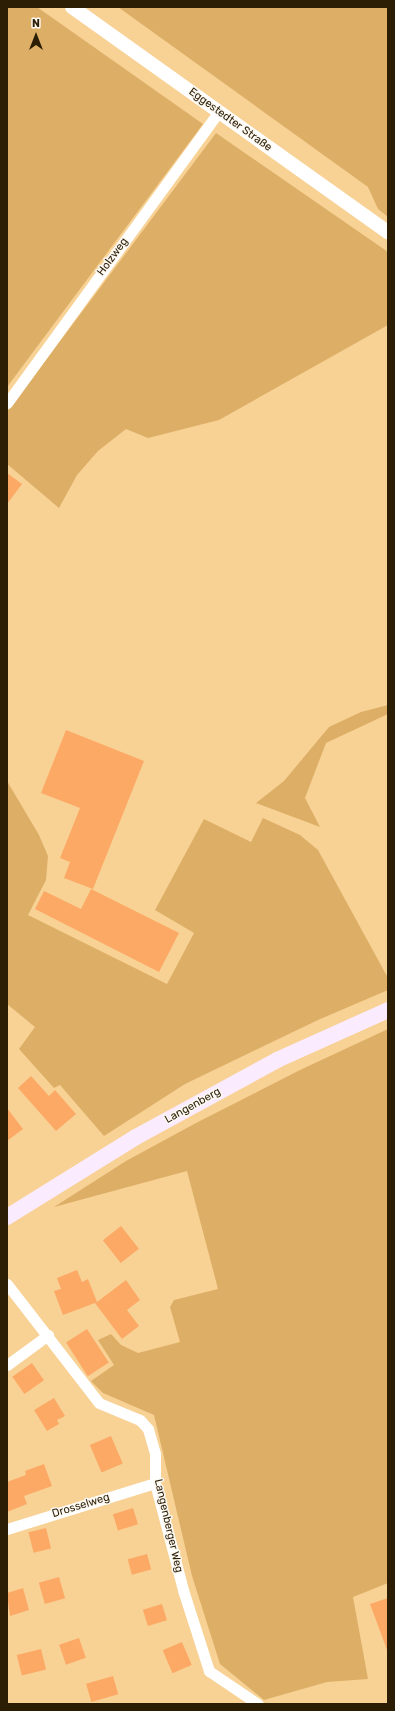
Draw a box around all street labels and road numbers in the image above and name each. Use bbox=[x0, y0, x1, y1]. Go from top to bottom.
street label: Eggestedter Straße bbox=[186, 85, 274, 155]
street label: Holzweg bbox=[95, 235, 131, 279]
street label: Langenberg bbox=[163, 1085, 223, 1127]
street label: Langenberger Weg bbox=[151, 1478, 185, 1574]
street label: Drosselweg bbox=[51, 1491, 111, 1521]

